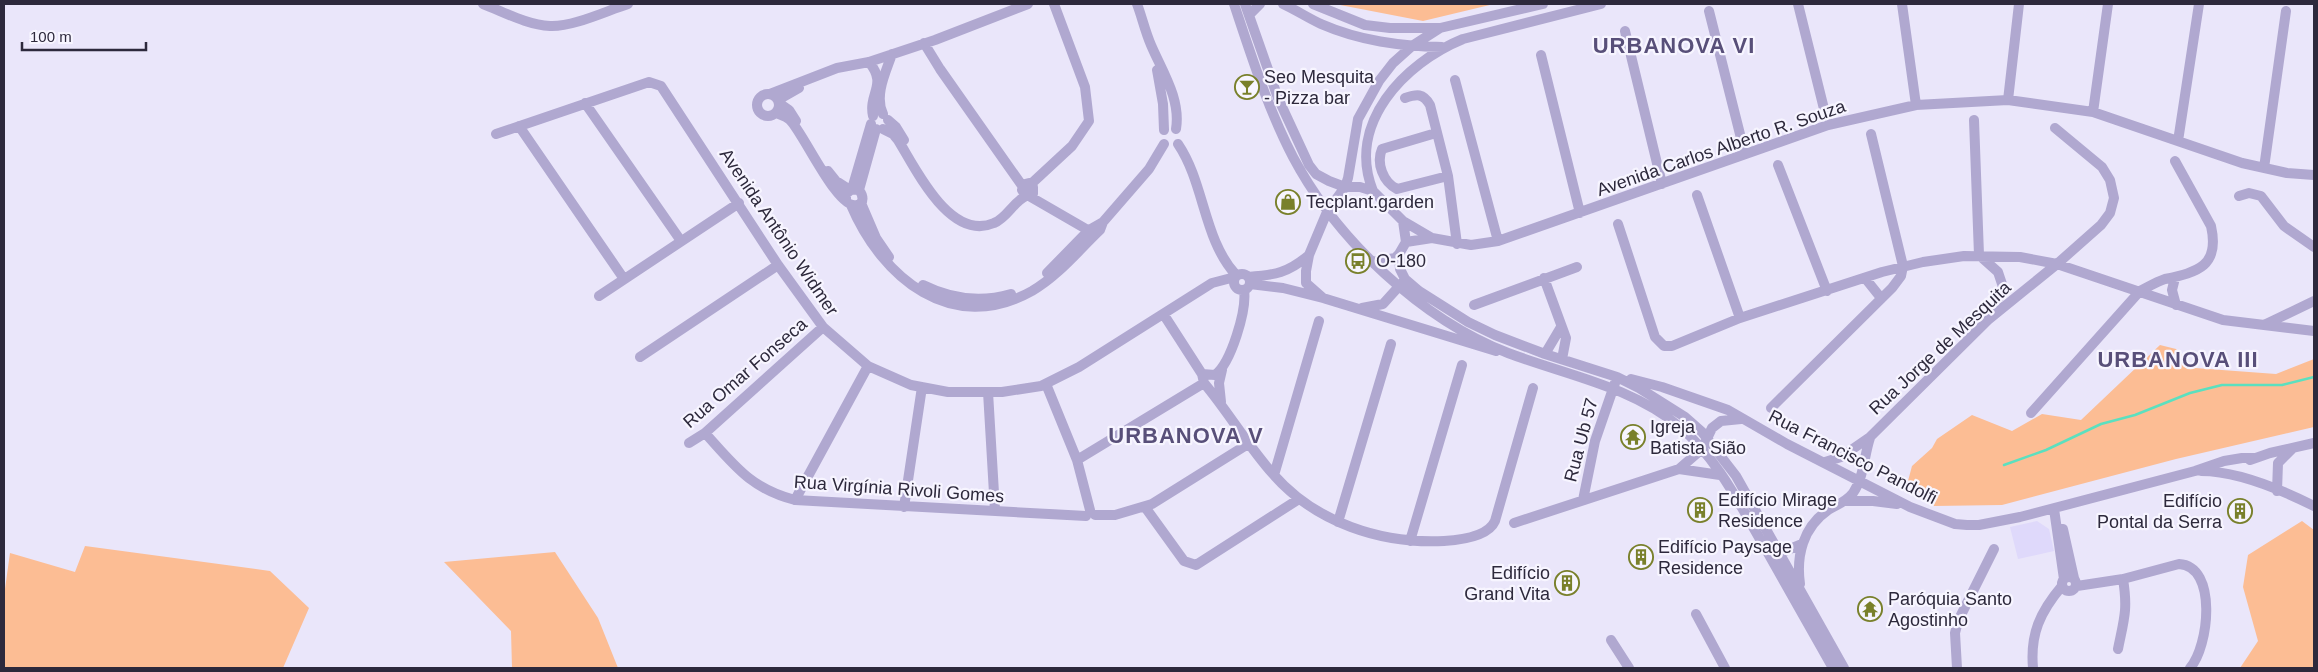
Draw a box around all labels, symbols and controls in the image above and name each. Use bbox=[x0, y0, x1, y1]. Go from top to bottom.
scale bar bbox=[22, 20, 146, 52]
text: 100 m bbox=[30, 28, 72, 45]
district label: URBANOVA VI bbox=[1593, 33, 1755, 58]
place label: Seo Mesquita - Pizza bar bbox=[1264, 67, 1375, 108]
bar icon: Seo Mesquita - Pizza bar bbox=[1234, 74, 1260, 100]
street label: Avenida Carlos Alberto R. Souza bbox=[1594, 96, 1849, 200]
street label: Avenida Antônio Widmer bbox=[716, 145, 842, 319]
shop icon: Tecplant.garden bbox=[1275, 189, 1301, 215]
place label: Tecplant.garden bbox=[1306, 192, 1434, 212]
bus stop icon: O-180 bbox=[1345, 248, 1371, 274]
place label: O-180 bbox=[1376, 251, 1426, 271]
street label: Rua Jorge de Mesquita bbox=[1865, 277, 2016, 419]
street label: Rua Omar Fonseca bbox=[679, 313, 812, 432]
district label: URBANOVA III bbox=[2097, 347, 2259, 372]
street label: Rua Ub 57 bbox=[1560, 396, 1602, 484]
street label: Rua Francisco Pandolfi bbox=[1766, 406, 1940, 508]
place label: Igreja Batista Sião bbox=[1650, 417, 1746, 458]
district label: URBANOVA V bbox=[1108, 423, 1264, 448]
temple icon: Igreja Batista Sião bbox=[1620, 424, 1646, 450]
street label: Rua Virgínia Rivoli Gomes bbox=[793, 472, 1005, 506]
place label: Edifício Mirage Residence bbox=[1718, 490, 1837, 531]
place label: Edifício Pontal da Serra bbox=[2097, 491, 2223, 532]
building icon: Edifício Mirage Residence bbox=[1687, 497, 1713, 523]
building icon: Edifício Pontal da Serra bbox=[2227, 498, 2253, 524]
place label: Edifício Paysage Residence bbox=[1658, 537, 1792, 578]
building icon: Edifício Paysage Residence bbox=[1628, 544, 1654, 570]
place label: Edifício Grand Vita bbox=[1464, 563, 1551, 604]
building icon: Edifício Grand Vita bbox=[1554, 570, 1580, 596]
place label: Paróquia Santo Agostinho bbox=[1888, 589, 2012, 630]
temple icon: Paróquia Santo Agostinho bbox=[1857, 596, 1883, 622]

